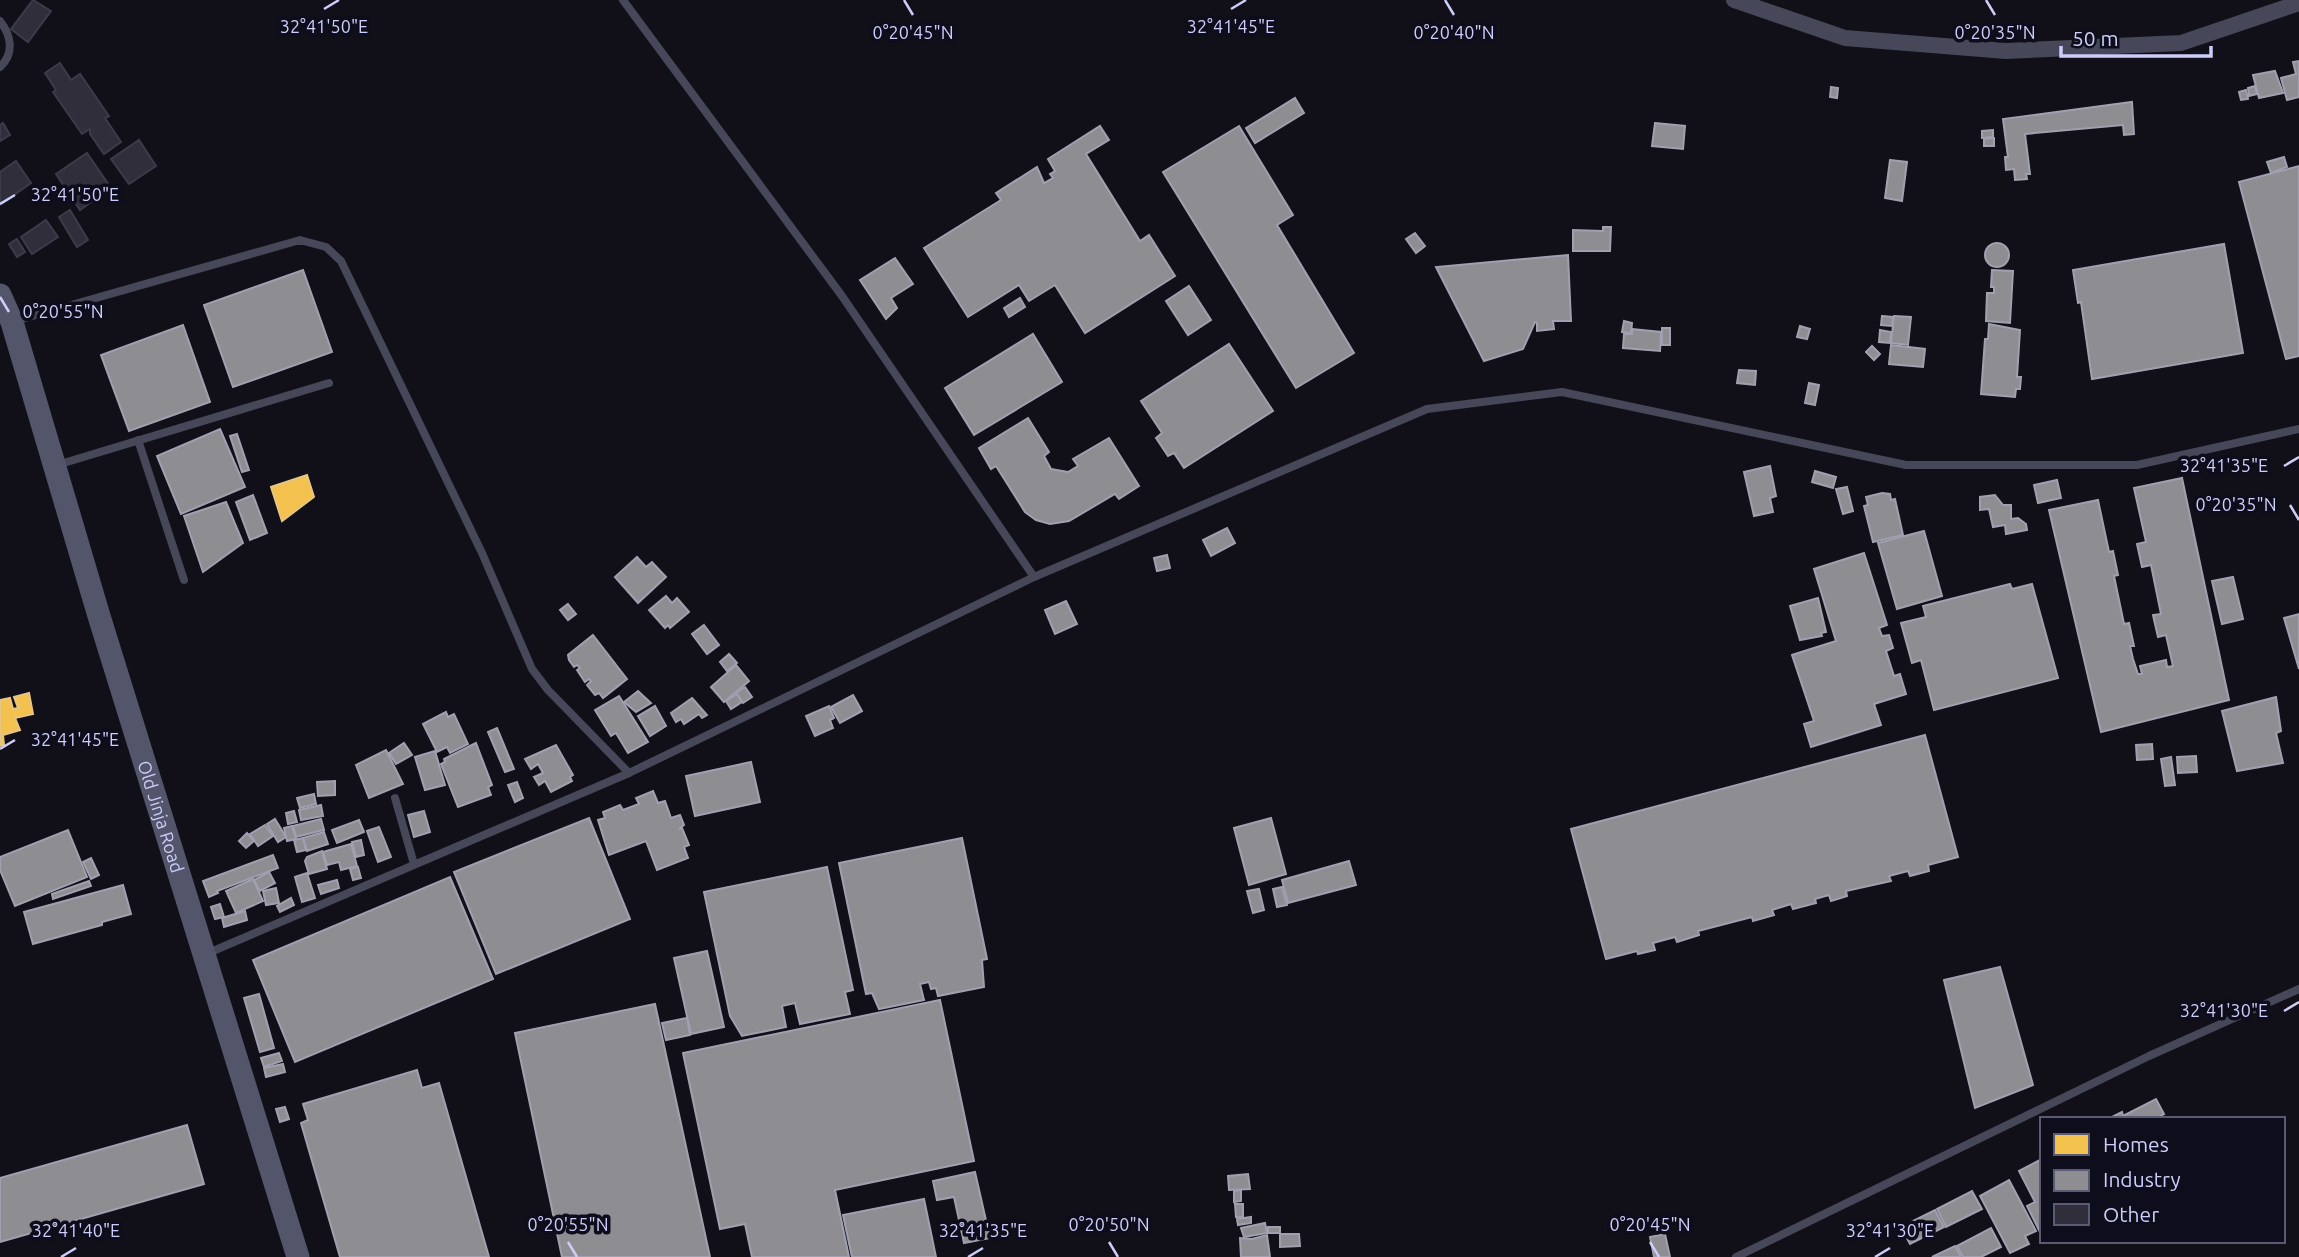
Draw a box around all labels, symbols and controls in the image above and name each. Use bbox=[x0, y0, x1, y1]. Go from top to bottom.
scale bar bbox=[2061, 14, 2212, 58]
text: 32°41'50"E bbox=[280, 16, 368, 36]
text: 32°41'45"E bbox=[1187, 16, 1275, 36]
text: 0°20'45"N bbox=[873, 22, 953, 42]
text: 0°20'40"N bbox=[1414, 22, 1494, 42]
text: 0°20'35"N bbox=[1955, 22, 2035, 42]
text: 50 m bbox=[2072, 26, 2119, 50]
text: 32°41'50"E bbox=[31, 184, 119, 204]
text: 0°20'55"N bbox=[23, 301, 103, 321]
text: 32°41'35"E bbox=[2180, 455, 2268, 475]
text: 0°20'35"N bbox=[2196, 494, 2276, 514]
text: 32°41'45"E bbox=[31, 729, 119, 749]
street label: Old Jinja Road bbox=[134, 758, 188, 875]
text: 32°41'30"E bbox=[2180, 1000, 2268, 1020]
legend bbox=[2040, 1117, 2285, 1243]
text: Homes bbox=[2103, 1132, 2169, 1156]
text: Industry bbox=[2103, 1167, 2181, 1191]
text: Other bbox=[2103, 1202, 2159, 1226]
text: 0°20'55"N bbox=[528, 1214, 608, 1234]
text: 0°20'50"N bbox=[1069, 1214, 1149, 1234]
text: 0°20'45"N bbox=[1610, 1214, 1690, 1234]
text: 32°41'40"E bbox=[32, 1220, 120, 1240]
text: 32°41'35"E bbox=[939, 1220, 1027, 1240]
text: 32°41'30"E bbox=[1846, 1220, 1934, 1240]

